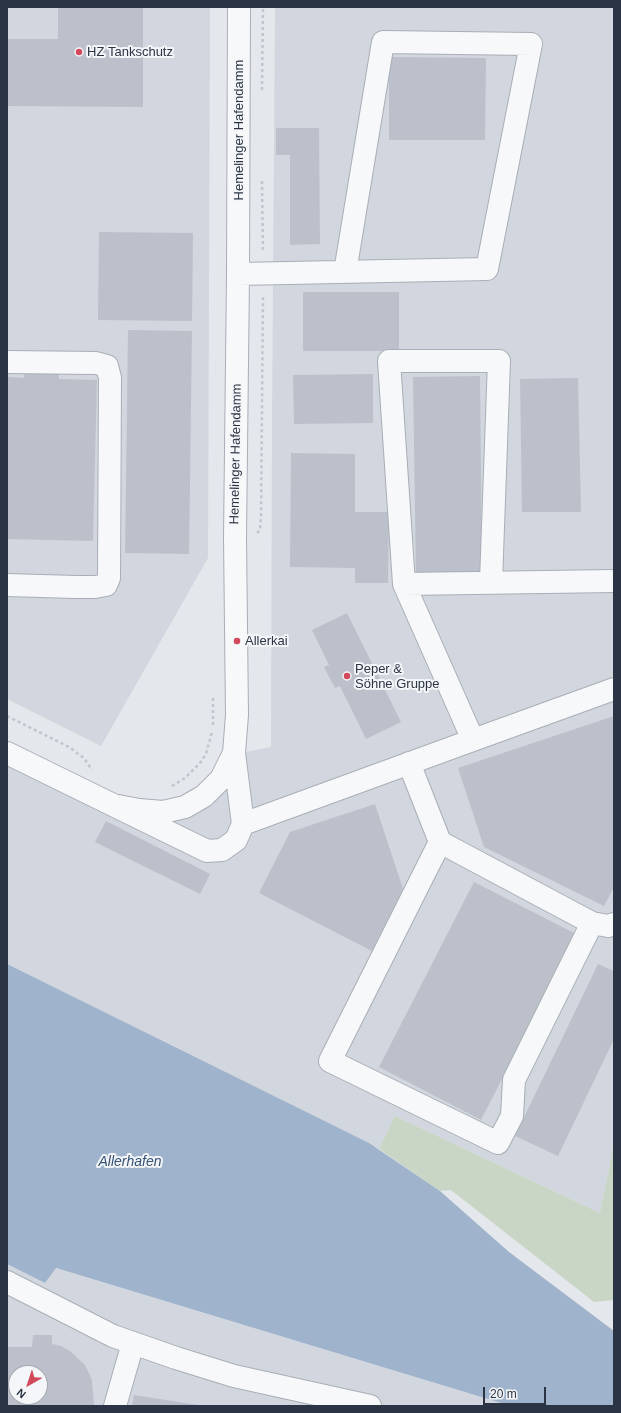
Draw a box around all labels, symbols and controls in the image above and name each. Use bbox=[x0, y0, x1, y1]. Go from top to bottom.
place label: HZ Tankschutz bbox=[87, 44, 173, 60]
marker: HZ Tankschutz bbox=[74, 47, 84, 57]
street label: Hemelinger Hafendamm bbox=[231, 60, 247, 200]
street label: Hemelinger Hafendamm bbox=[227, 383, 245, 525]
place label: Allerkai bbox=[245, 633, 288, 649]
marker: Allerkai bbox=[232, 636, 242, 646]
place label: Peper & Söhne Gruppe bbox=[355, 661, 440, 692]
marker: Peper & Söhne Gruppe bbox=[342, 671, 352, 681]
water label: Allerhafen bbox=[98, 1154, 162, 1170]
north arrow bbox=[8, 1365, 48, 1405]
scale bar bbox=[485, 1379, 548, 1405]
text: N bbox=[14, 1386, 28, 1401]
text: 20 m bbox=[490, 1387, 517, 1401]

